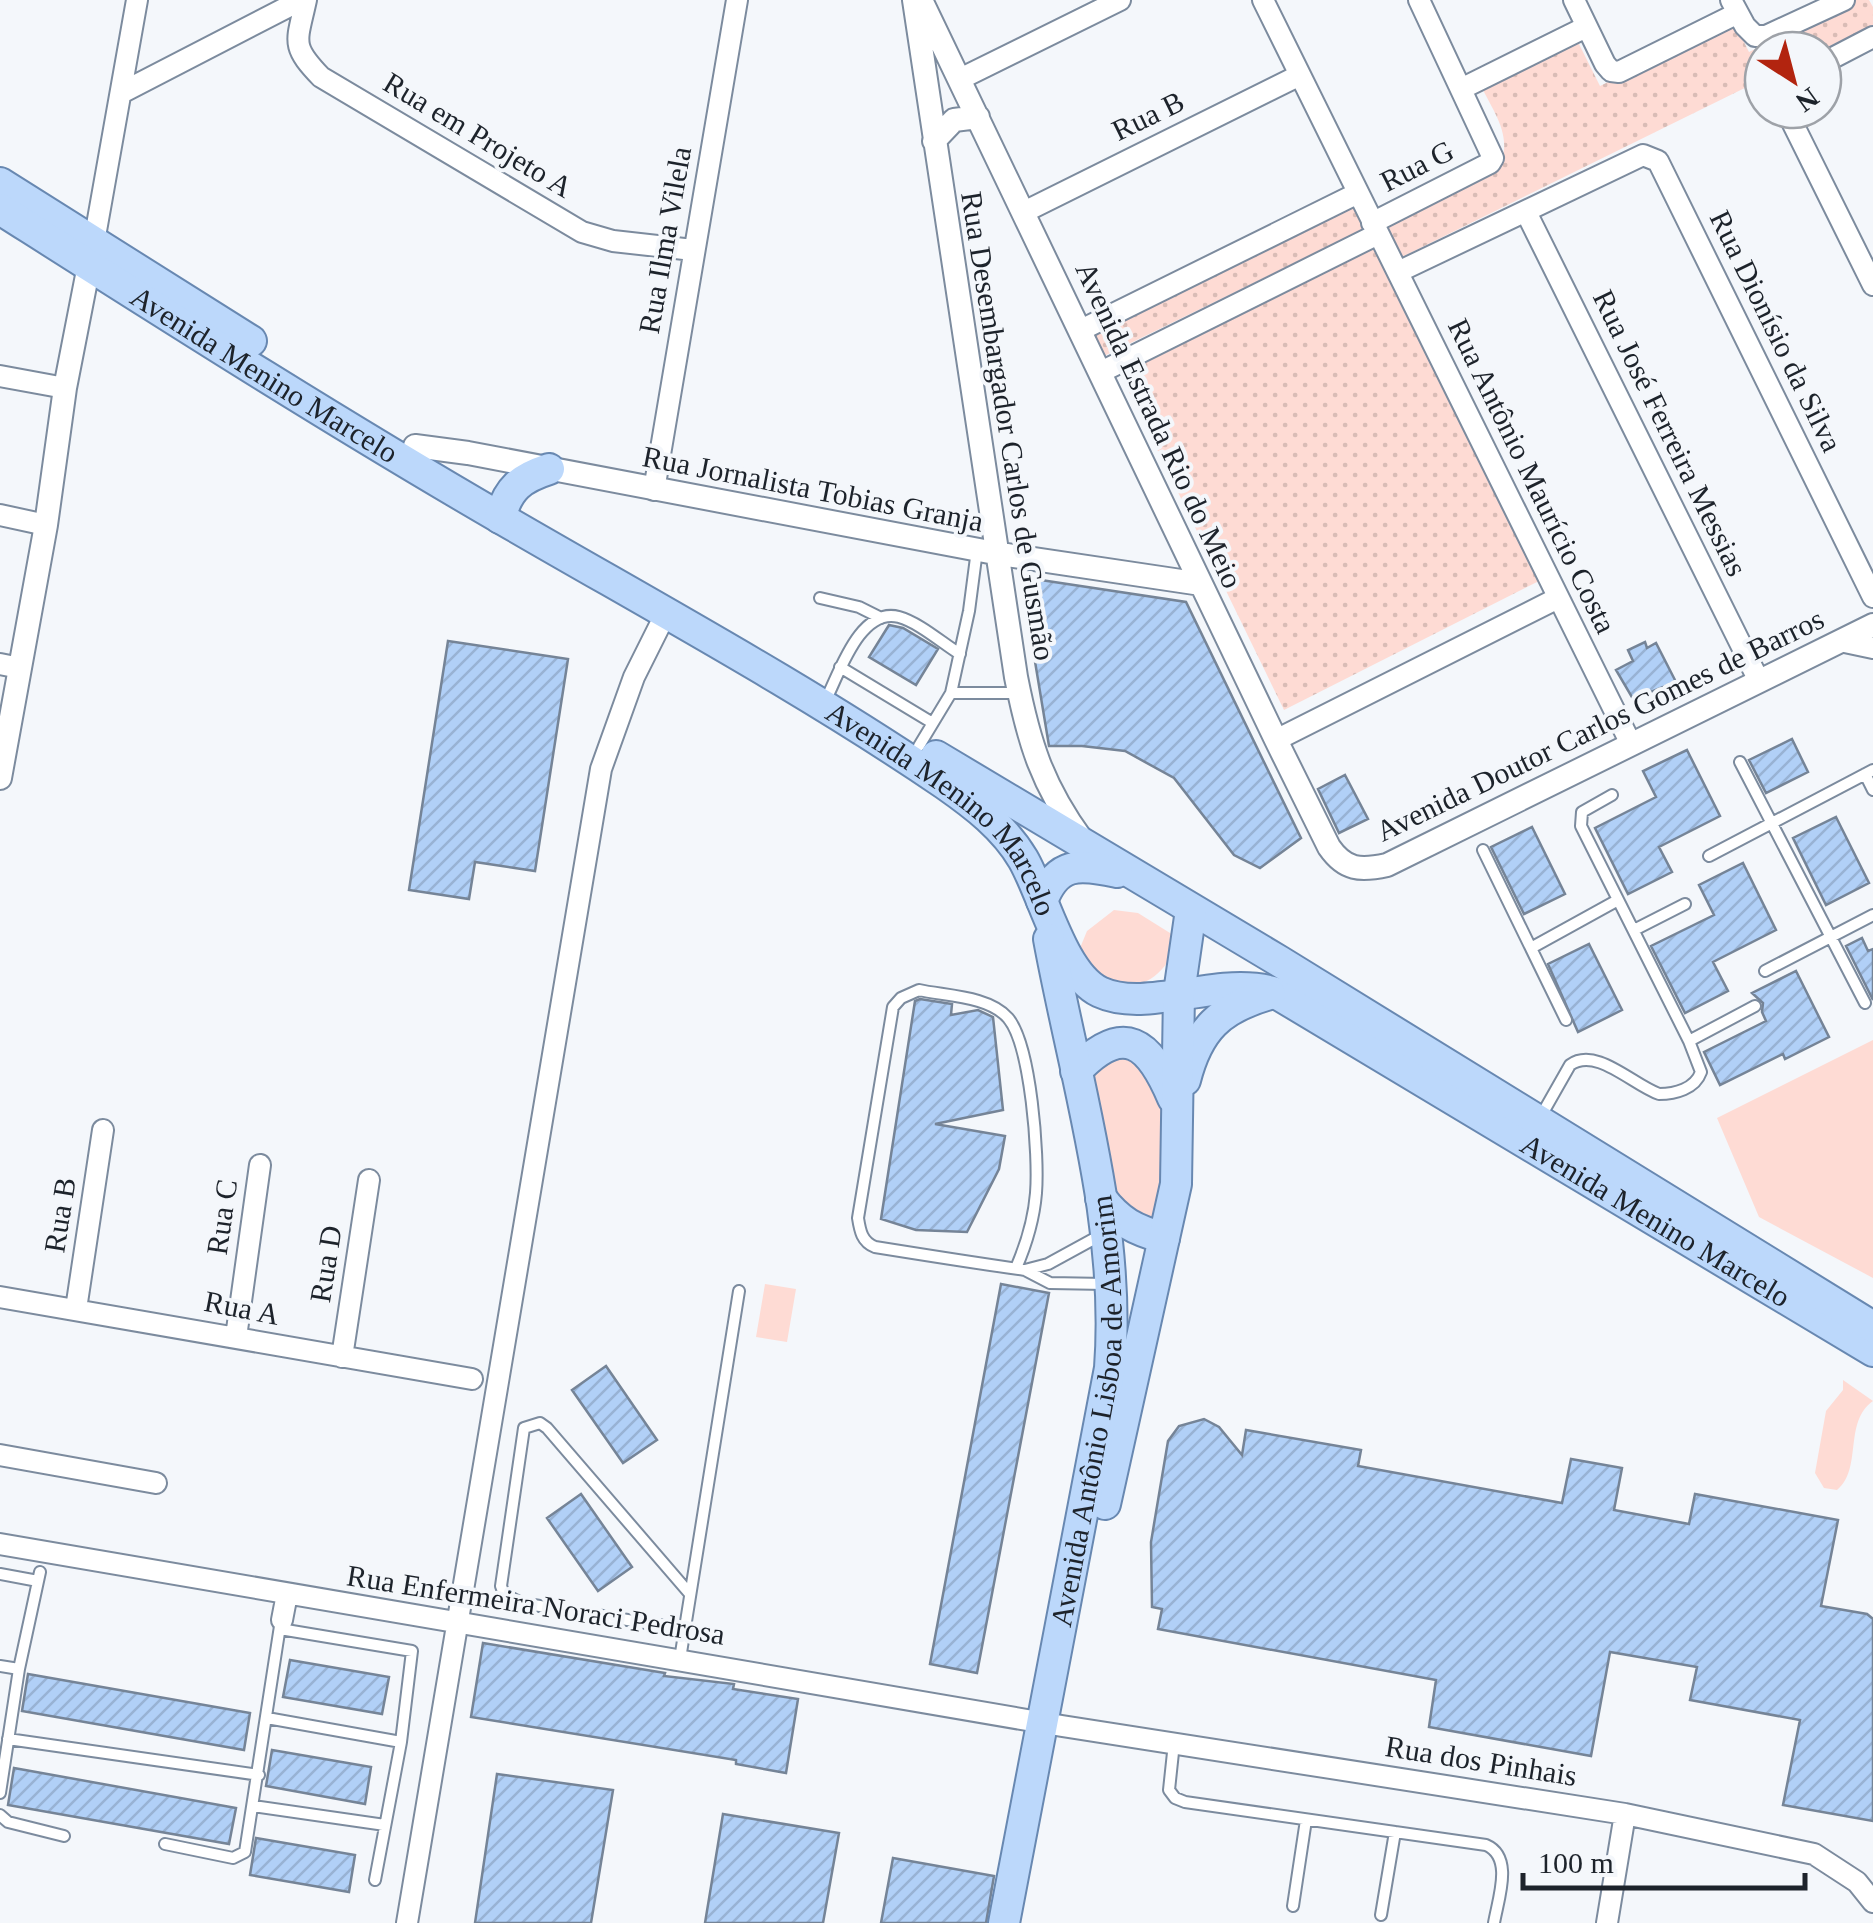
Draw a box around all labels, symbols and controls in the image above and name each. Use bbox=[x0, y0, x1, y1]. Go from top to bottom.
north arrow bbox=[1743, 30, 1843, 130]
street label: Rua em Projeto A bbox=[378, 65, 579, 204]
text: N bbox=[1790, 81, 1825, 118]
street label: Rua B bbox=[1106, 84, 1189, 147]
street label: Rua G bbox=[1375, 133, 1459, 198]
street label: Rua Ilma Vilela bbox=[632, 144, 697, 336]
street label: Rua Desembargador Carlos de Gusmão bbox=[955, 189, 1062, 663]
street label: Rua Dionísio da Silva bbox=[1704, 205, 1849, 457]
street label: Avenida Estrada Rio do Meio bbox=[1069, 256, 1250, 593]
street label: Avenida Menino Marcelo bbox=[125, 279, 404, 469]
street label: Rua José Ferreira Messias bbox=[1587, 284, 1754, 581]
street label: Rua Antônio Maurício Costa bbox=[1442, 313, 1623, 638]
street label: Rua Jornalista Tobias Granja bbox=[640, 439, 986, 538]
street label: Avenida Doutor Carlos Gomes de Barros bbox=[1371, 602, 1829, 848]
street label: Avenida Menino Marcelo bbox=[820, 695, 1063, 920]
street label: Avenida Menino Marcelo bbox=[1515, 1127, 1796, 1313]
street label: Rua B bbox=[37, 1175, 82, 1255]
street label: Rua C bbox=[200, 1177, 243, 1257]
street label: Avenida Antônio Lisboa de Amorim bbox=[1044, 1193, 1128, 1629]
street label: Rua D bbox=[303, 1223, 348, 1305]
street label: Rua A bbox=[202, 1284, 283, 1331]
street label: Rua Enfermeira Noraci Pedrosa bbox=[345, 1558, 727, 1651]
street label: Rua dos Pinhais bbox=[1383, 1729, 1579, 1792]
scale bar bbox=[1523, 1828, 1806, 1890]
text: 100 m bbox=[1538, 1846, 1614, 1879]

